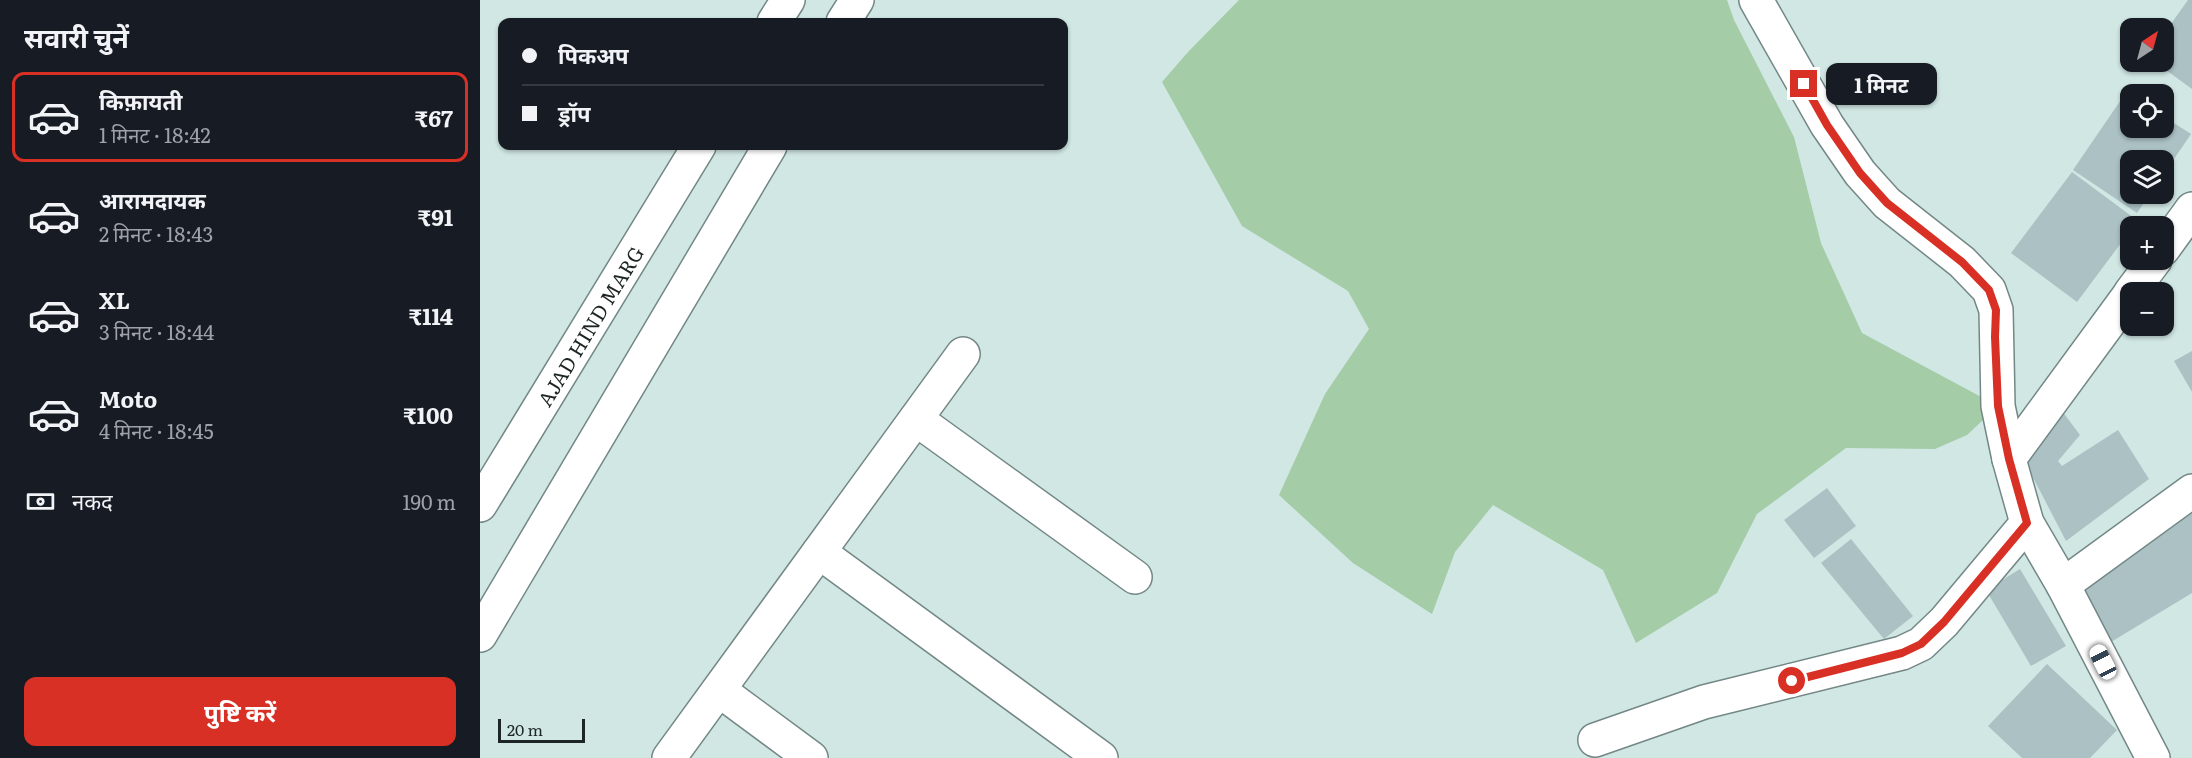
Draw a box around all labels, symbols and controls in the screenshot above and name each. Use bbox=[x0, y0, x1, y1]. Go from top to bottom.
text: सवारी चुनें bbox=[24, 16, 129, 56]
north arrow bbox=[2120, 18, 2174, 72]
map controls bbox=[2120, 18, 2174, 336]
text: पिकअप bbox=[558, 38, 629, 71]
callout: 1 मिनट bbox=[1825, 63, 1936, 105]
text: 1 मिनट bbox=[1854, 69, 1909, 99]
route end bbox=[1790, 70, 1817, 97]
text: किफ़ायती bbox=[99, 84, 183, 117]
button: locate bbox=[2120, 84, 2174, 138]
icon: car bbox=[27, 90, 81, 144]
text: ड्रॉप bbox=[558, 96, 591, 129]
text: ₹67 bbox=[415, 101, 453, 134]
text: 1 मिनट · 18:42 bbox=[99, 119, 211, 149]
button: layers bbox=[2120, 150, 2174, 204]
text: आरामदायक bbox=[99, 183, 206, 216]
icon: car bbox=[27, 189, 81, 243]
text: ₹91 bbox=[418, 200, 453, 233]
button: + bbox=[2120, 216, 2174, 270]
text: 2 मिनट · 18:43 bbox=[99, 218, 213, 248]
street label: AJAD HIND MARG bbox=[529, 240, 650, 412]
button: − bbox=[2120, 282, 2174, 336]
text: XL bbox=[99, 283, 130, 316]
icon: car bbox=[27, 288, 81, 342]
text: ₹114 bbox=[409, 299, 453, 332]
text: 3 मिनट · 18:44 bbox=[99, 316, 214, 346]
text: Moto bbox=[99, 382, 157, 415]
icon: car bbox=[27, 387, 81, 441]
text: ₹100 bbox=[403, 398, 453, 431]
text: 4 मिनट · 18:45 bbox=[99, 415, 214, 445]
text: नकद bbox=[72, 484, 113, 517]
icon: cash bbox=[24, 485, 57, 518]
text: 190 m bbox=[402, 486, 456, 516]
car bbox=[2087, 642, 2119, 682]
route start bbox=[1778, 667, 1805, 694]
button: पुष्टि करें bbox=[24, 677, 456, 746]
scale bar bbox=[498, 716, 585, 744]
text: 20 m bbox=[507, 717, 543, 741]

